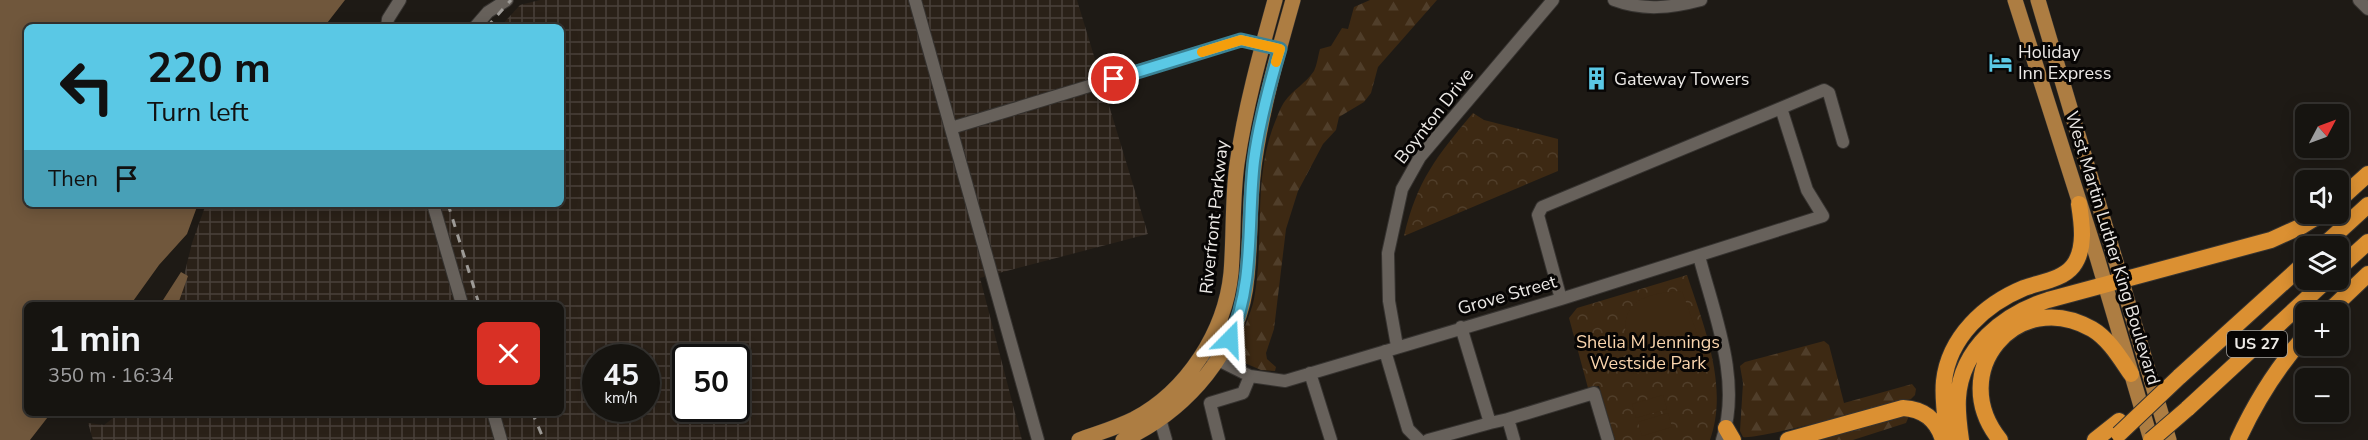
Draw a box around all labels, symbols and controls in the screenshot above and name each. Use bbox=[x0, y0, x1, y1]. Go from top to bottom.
text: 220 m bbox=[147, 40, 271, 97]
place label: Holiday Inn Express bbox=[2018, 40, 2111, 85]
icon: left bbox=[48, 48, 126, 126]
hotel icon: Holiday Inn Express bbox=[1987, 49, 2013, 75]
pin bbox=[1088, 53, 1139, 104]
icon: arrive bbox=[1097, 62, 1130, 95]
street label: Boynton Drive bbox=[1389, 63, 1479, 169]
building icon: Gateway Towers bbox=[1583, 66, 1609, 92]
place label: Gateway Towers bbox=[1614, 67, 1750, 91]
text: Turn left bbox=[147, 94, 248, 131]
north arrow bbox=[2295, 104, 2349, 158]
map controls bbox=[2295, 104, 2349, 422]
street label: West Martin Luther King Boulevard bbox=[2060, 108, 2166, 388]
street label: Riverfront Parkway bbox=[1194, 138, 1234, 295]
icon: arrive bbox=[110, 162, 143, 195]
text: Then bbox=[48, 164, 98, 194]
button: sound bbox=[2295, 170, 2349, 224]
button: layers bbox=[2295, 236, 2349, 290]
street label: Grove Street bbox=[1455, 269, 1560, 321]
button: + bbox=[2295, 302, 2349, 356]
position arrow bbox=[1198, 307, 1262, 371]
text: 1 min bbox=[48, 315, 141, 364]
button: close bbox=[477, 322, 540, 385]
park label: Shelia M Jennings Westside Park bbox=[1576, 330, 1720, 375]
road number: US 27 bbox=[2227, 331, 2287, 357]
speed limit sign: 50 bbox=[672, 344, 750, 422]
text: 45 bbox=[603, 355, 639, 396]
text: 350 m · 16:34 bbox=[48, 362, 174, 389]
button: − bbox=[2295, 368, 2349, 422]
text: km/h bbox=[604, 388, 638, 408]

